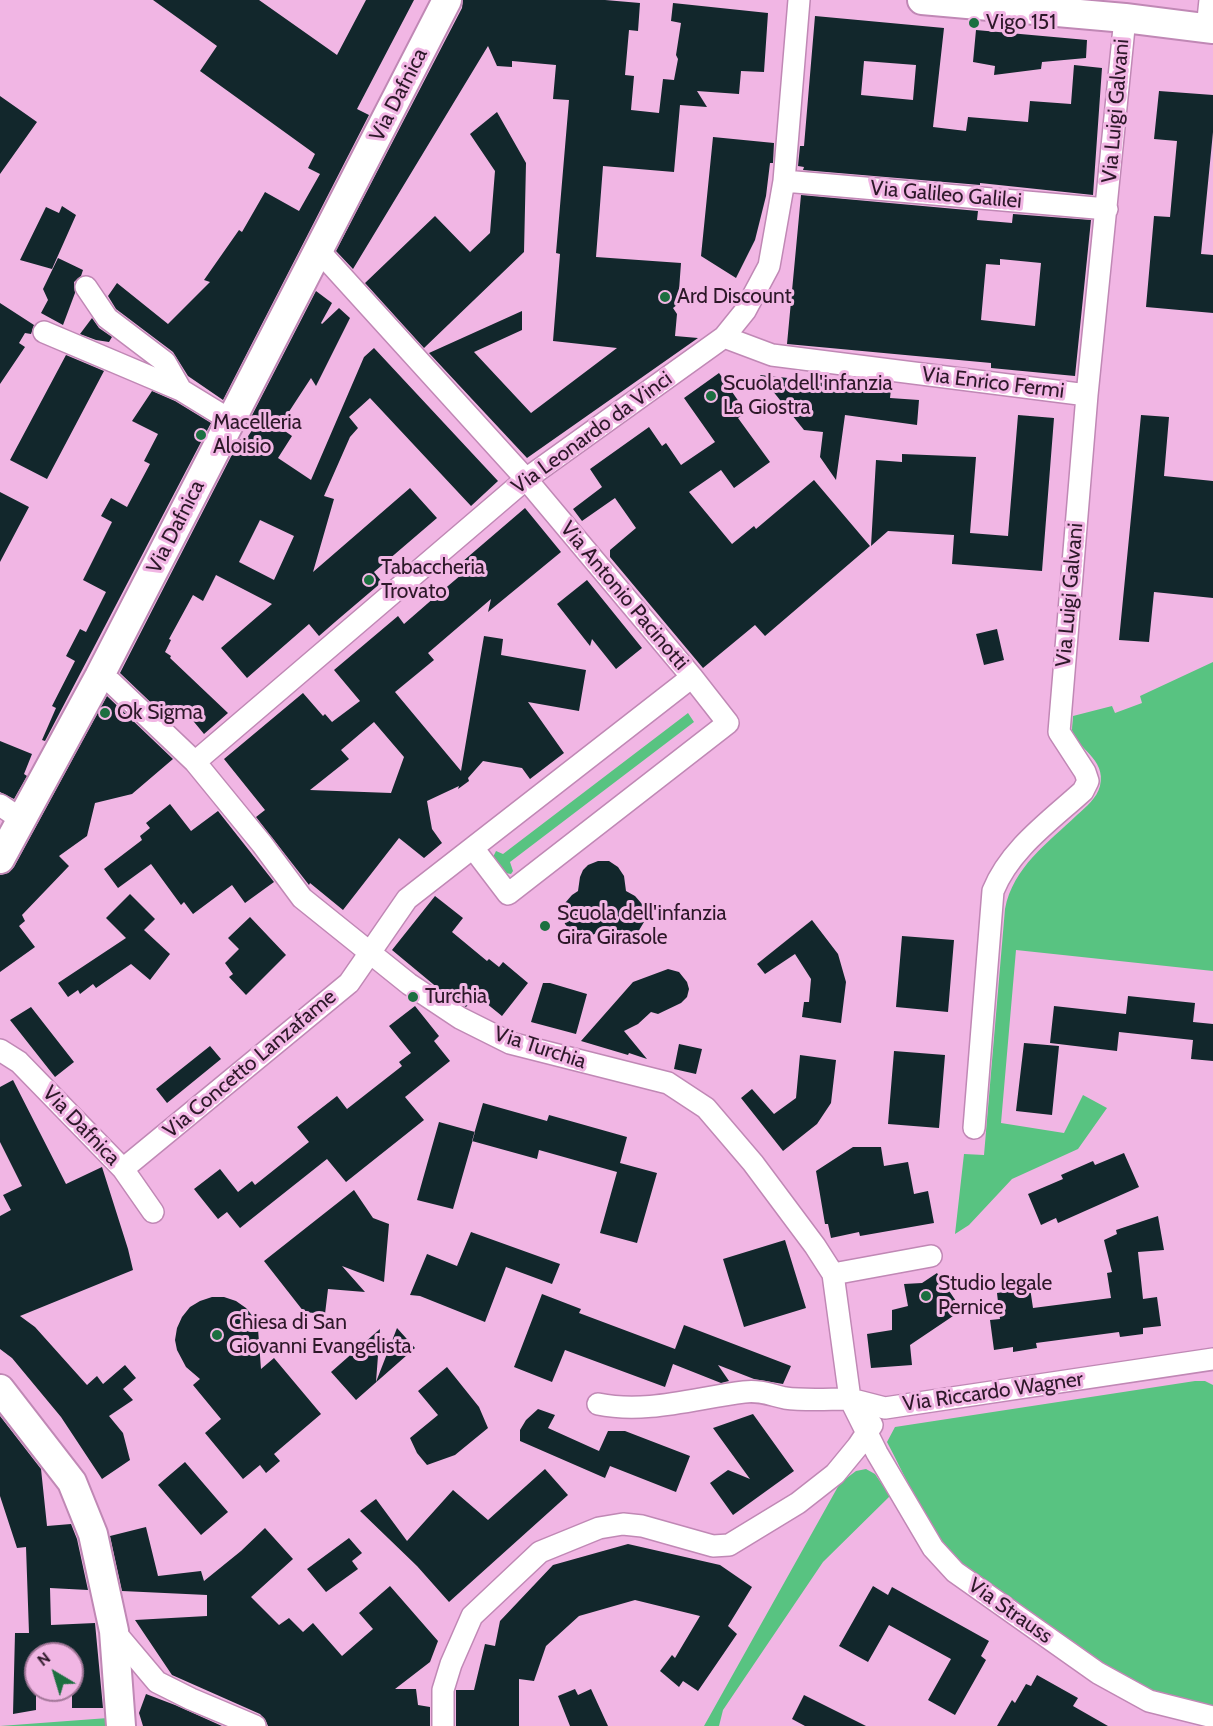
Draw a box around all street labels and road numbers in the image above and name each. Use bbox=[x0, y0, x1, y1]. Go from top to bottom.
street label: Via Luigi Galvani bbox=[1097, 38, 1135, 184]
street label: Via Dafnica bbox=[365, 44, 433, 146]
street label: Via Galileo Galilei bbox=[869, 176, 1023, 214]
street label: Via Enrico Fermi bbox=[920, 362, 1066, 404]
street label: Via Leonardo da Vinci bbox=[507, 366, 677, 500]
street label: Via Dafnica bbox=[142, 476, 210, 578]
street label: Via Antonio Pacinotti bbox=[555, 517, 693, 675]
street label: Via Luigi Galvani bbox=[1051, 522, 1089, 668]
street label: Via Concetto Lanzafame bbox=[159, 984, 341, 1144]
street label: Via Turchia bbox=[491, 1021, 589, 1075]
street label: Via Dafnica bbox=[37, 1081, 125, 1171]
street label: Via Riccardo Wagner bbox=[901, 1367, 1085, 1417]
street label: Via Strauss bbox=[963, 1573, 1057, 1649]

